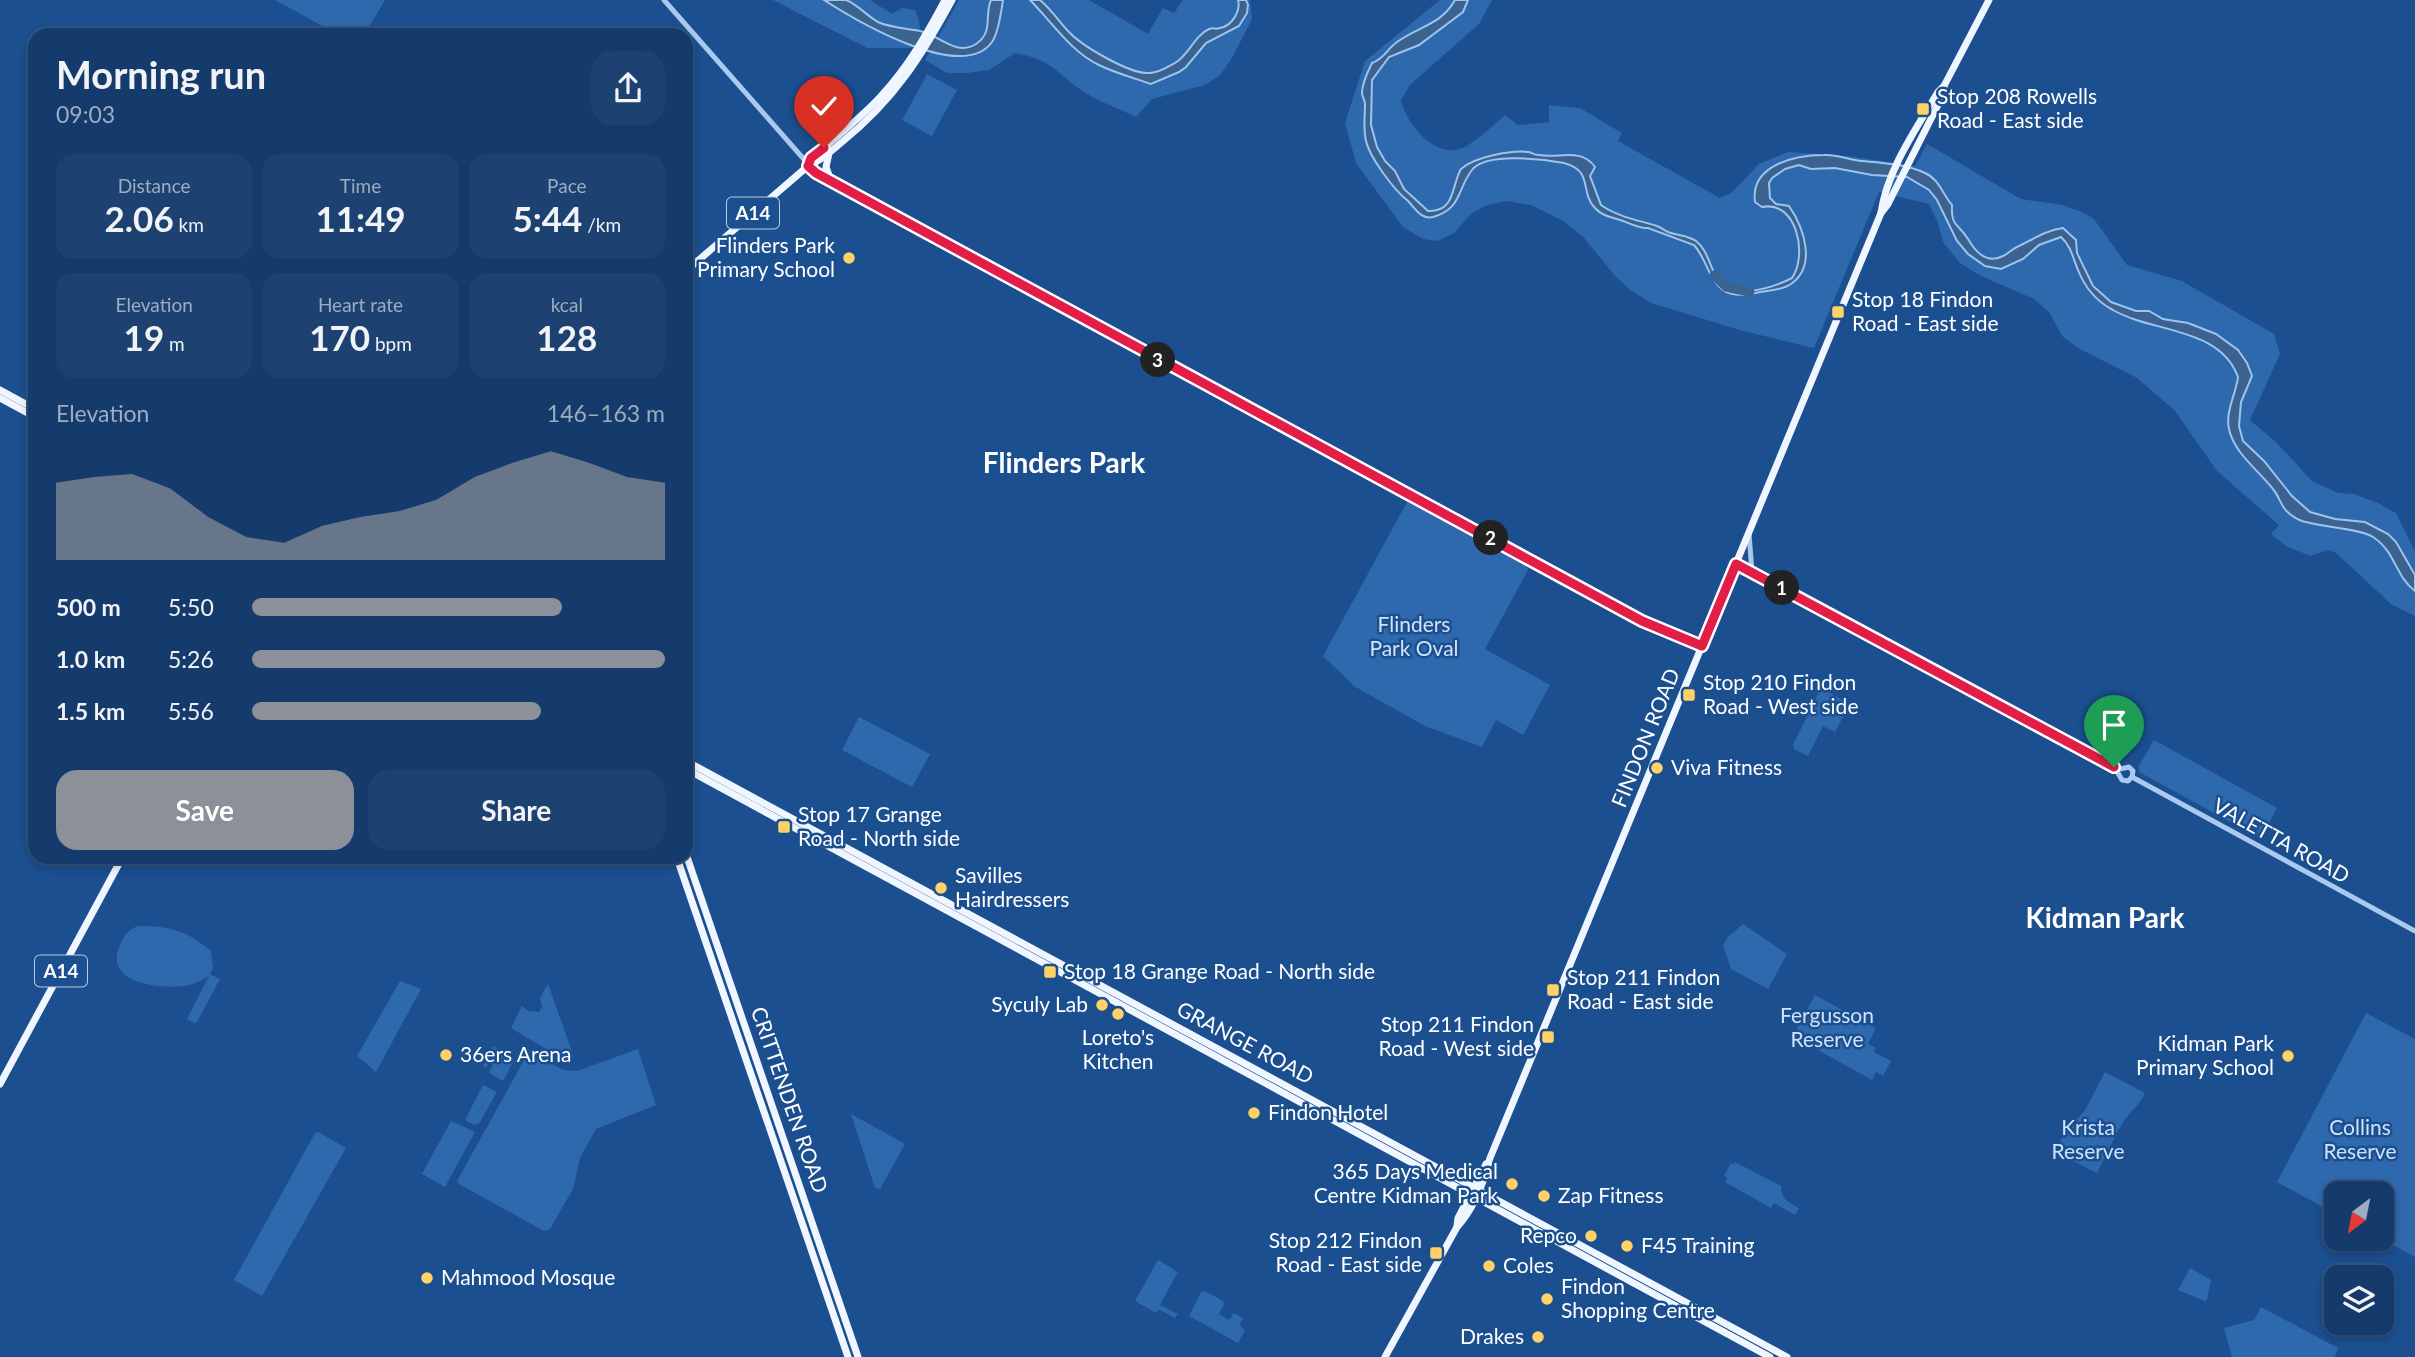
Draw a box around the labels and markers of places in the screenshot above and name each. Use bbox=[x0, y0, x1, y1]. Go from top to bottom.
pin bbox=[794, 76, 854, 148]
place label: Stop 208 Rowells Road - East side bbox=[1937, 83, 2097, 132]
marker: Stop 208 Rowells Road - East side bbox=[1915, 101, 1931, 117]
place label: Flinders Park Primary School bbox=[697, 232, 835, 281]
marker: Flinders Park Primary School bbox=[841, 250, 857, 266]
place label: Stop 18 Findon Road - East side bbox=[1852, 286, 1999, 335]
marker: Stop 18 Findon Road - East side bbox=[1830, 304, 1846, 320]
pin: 3 bbox=[1140, 342, 1176, 378]
pin: 2 bbox=[1474, 520, 1508, 556]
pin: 1 bbox=[1764, 570, 1800, 606]
place label: Stop 210 Findon Road - West side bbox=[1703, 669, 1858, 718]
marker: Stop 210 Findon Road - West side bbox=[1681, 687, 1697, 703]
pin bbox=[2084, 695, 2144, 767]
place label: Viva Fitness bbox=[1671, 754, 1782, 779]
marker: Viva Fitness bbox=[1649, 760, 1665, 776]
place label: Stop 17 Grange Road - North side bbox=[798, 801, 960, 850]
marker: Stop 17 Grange Road - North side bbox=[776, 819, 792, 835]
place label: Savilles Hairdressers bbox=[955, 862, 1069, 911]
marker: Savilles Hairdressers bbox=[933, 880, 949, 896]
place label: Stop 18 Grange Road - North side bbox=[1064, 958, 1375, 983]
marker: Stop 18 Grange Road - North side bbox=[1042, 964, 1058, 980]
place label: Stop 211 Findon Road - East side bbox=[1567, 964, 1720, 1013]
marker: Stop 211 Findon Road - East side bbox=[1545, 982, 1561, 998]
place label: Syculy Lab bbox=[991, 991, 1088, 1016]
marker: Syculy Lab bbox=[1094, 997, 1110, 1013]
marker: Loreto's Kitchen bbox=[1110, 1006, 1126, 1022]
place label: Stop 211 Findon Road - West side bbox=[1379, 1011, 1534, 1060]
place label: Loreto's Kitchen bbox=[1082, 1024, 1154, 1073]
marker: Stop 211 Findon Road - West side bbox=[1540, 1029, 1556, 1045]
place label: Kidman Park Primary School bbox=[2136, 1030, 2274, 1079]
place label: 36ers Arena bbox=[460, 1041, 571, 1066]
marker: 36ers Arena bbox=[438, 1047, 454, 1063]
marker: Kidman Park Primary School bbox=[2280, 1048, 2296, 1064]
place label: Findon Hotel bbox=[1268, 1099, 1388, 1124]
marker: Findon Hotel bbox=[1246, 1105, 1262, 1121]
place label: 365 Days Medical Centre Kidman Park bbox=[1314, 1158, 1498, 1207]
marker: 365 Days Medical Centre Kidman Park bbox=[1504, 1176, 1520, 1192]
place label: Zap Fitness bbox=[1558, 1182, 1664, 1207]
marker: Zap Fitness bbox=[1536, 1188, 1552, 1204]
place label: Repco bbox=[1520, 1222, 1577, 1247]
place label: Stop 212 Findon Road - East side bbox=[1269, 1227, 1422, 1276]
marker: Repco bbox=[1583, 1228, 1599, 1244]
place label: F45 Training bbox=[1641, 1232, 1755, 1257]
marker: F45 Training bbox=[1619, 1238, 1635, 1254]
marker: Stop 212 Findon Road - East side bbox=[1428, 1245, 1444, 1261]
place label: Coles bbox=[1503, 1252, 1554, 1277]
marker: Coles bbox=[1481, 1258, 1497, 1274]
place label: Mahmood Mosque bbox=[441, 1264, 615, 1289]
marker: Mahmood Mosque bbox=[419, 1270, 435, 1286]
place label: Findon Shopping Centre bbox=[1561, 1273, 1715, 1322]
marker: Findon Shopping Centre bbox=[1539, 1291, 1555, 1307]
place label: Drakes bbox=[1460, 1323, 1524, 1348]
marker: Drakes bbox=[1530, 1329, 1546, 1345]

